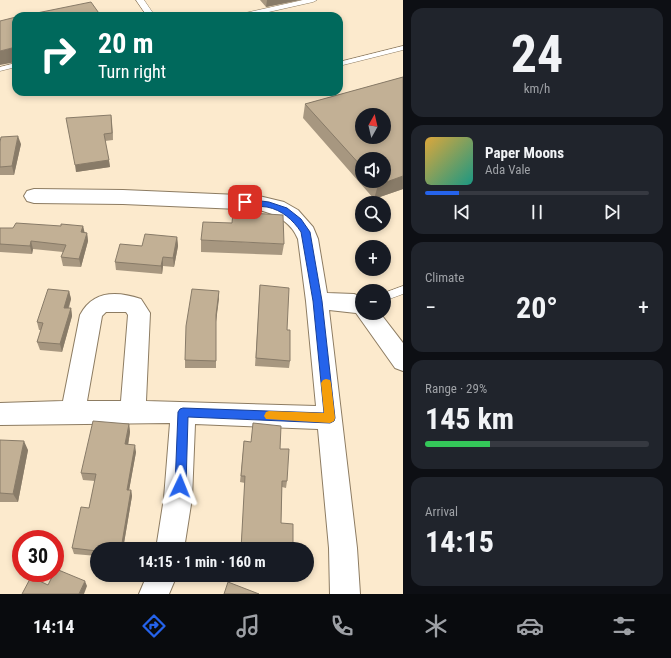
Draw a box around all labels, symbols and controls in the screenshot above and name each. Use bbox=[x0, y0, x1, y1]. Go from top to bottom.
text: 24 bbox=[511, 24, 563, 85]
text: 20 m bbox=[98, 27, 154, 60]
icon: right bbox=[32, 28, 84, 80]
text: Turn right bbox=[98, 61, 166, 82]
text: km/h bbox=[524, 81, 550, 96]
north arrow bbox=[355, 108, 391, 144]
map controls bbox=[355, 108, 391, 320]
text: Paper Moons bbox=[485, 144, 564, 162]
button: sound bbox=[355, 152, 391, 188]
text: Ada Vale bbox=[485, 162, 530, 177]
pin bbox=[228, 185, 262, 219]
icon: arrive bbox=[234, 191, 256, 213]
button: search bbox=[355, 196, 391, 232]
icon: previous bbox=[451, 201, 473, 223]
icon: pause bbox=[526, 201, 548, 223]
icon: next bbox=[601, 201, 623, 223]
button: + bbox=[355, 240, 391, 276]
text: Climate bbox=[425, 270, 464, 285]
button: − bbox=[355, 284, 391, 320]
text: 20° bbox=[516, 290, 558, 325]
text: − bbox=[425, 295, 436, 320]
text: + bbox=[638, 295, 649, 320]
text: Range · 29% bbox=[425, 381, 487, 396]
text: 145 km bbox=[425, 401, 514, 436]
position arrow bbox=[159, 465, 201, 507]
text: Arrival bbox=[425, 504, 458, 519]
text: 14:15 bbox=[425, 524, 494, 559]
speed limit sign: 30 bbox=[12, 530, 64, 582]
text: 14:15 · 1 min · 160 m bbox=[138, 553, 266, 571]
icon: directions bbox=[140, 612, 168, 640]
icon: music bbox=[234, 612, 262, 640]
icon: phone bbox=[328, 612, 356, 640]
icon: climate bbox=[422, 612, 450, 640]
icon: car bbox=[516, 612, 544, 640]
icon: filters bbox=[610, 612, 638, 640]
text: 14:14 bbox=[33, 616, 74, 637]

